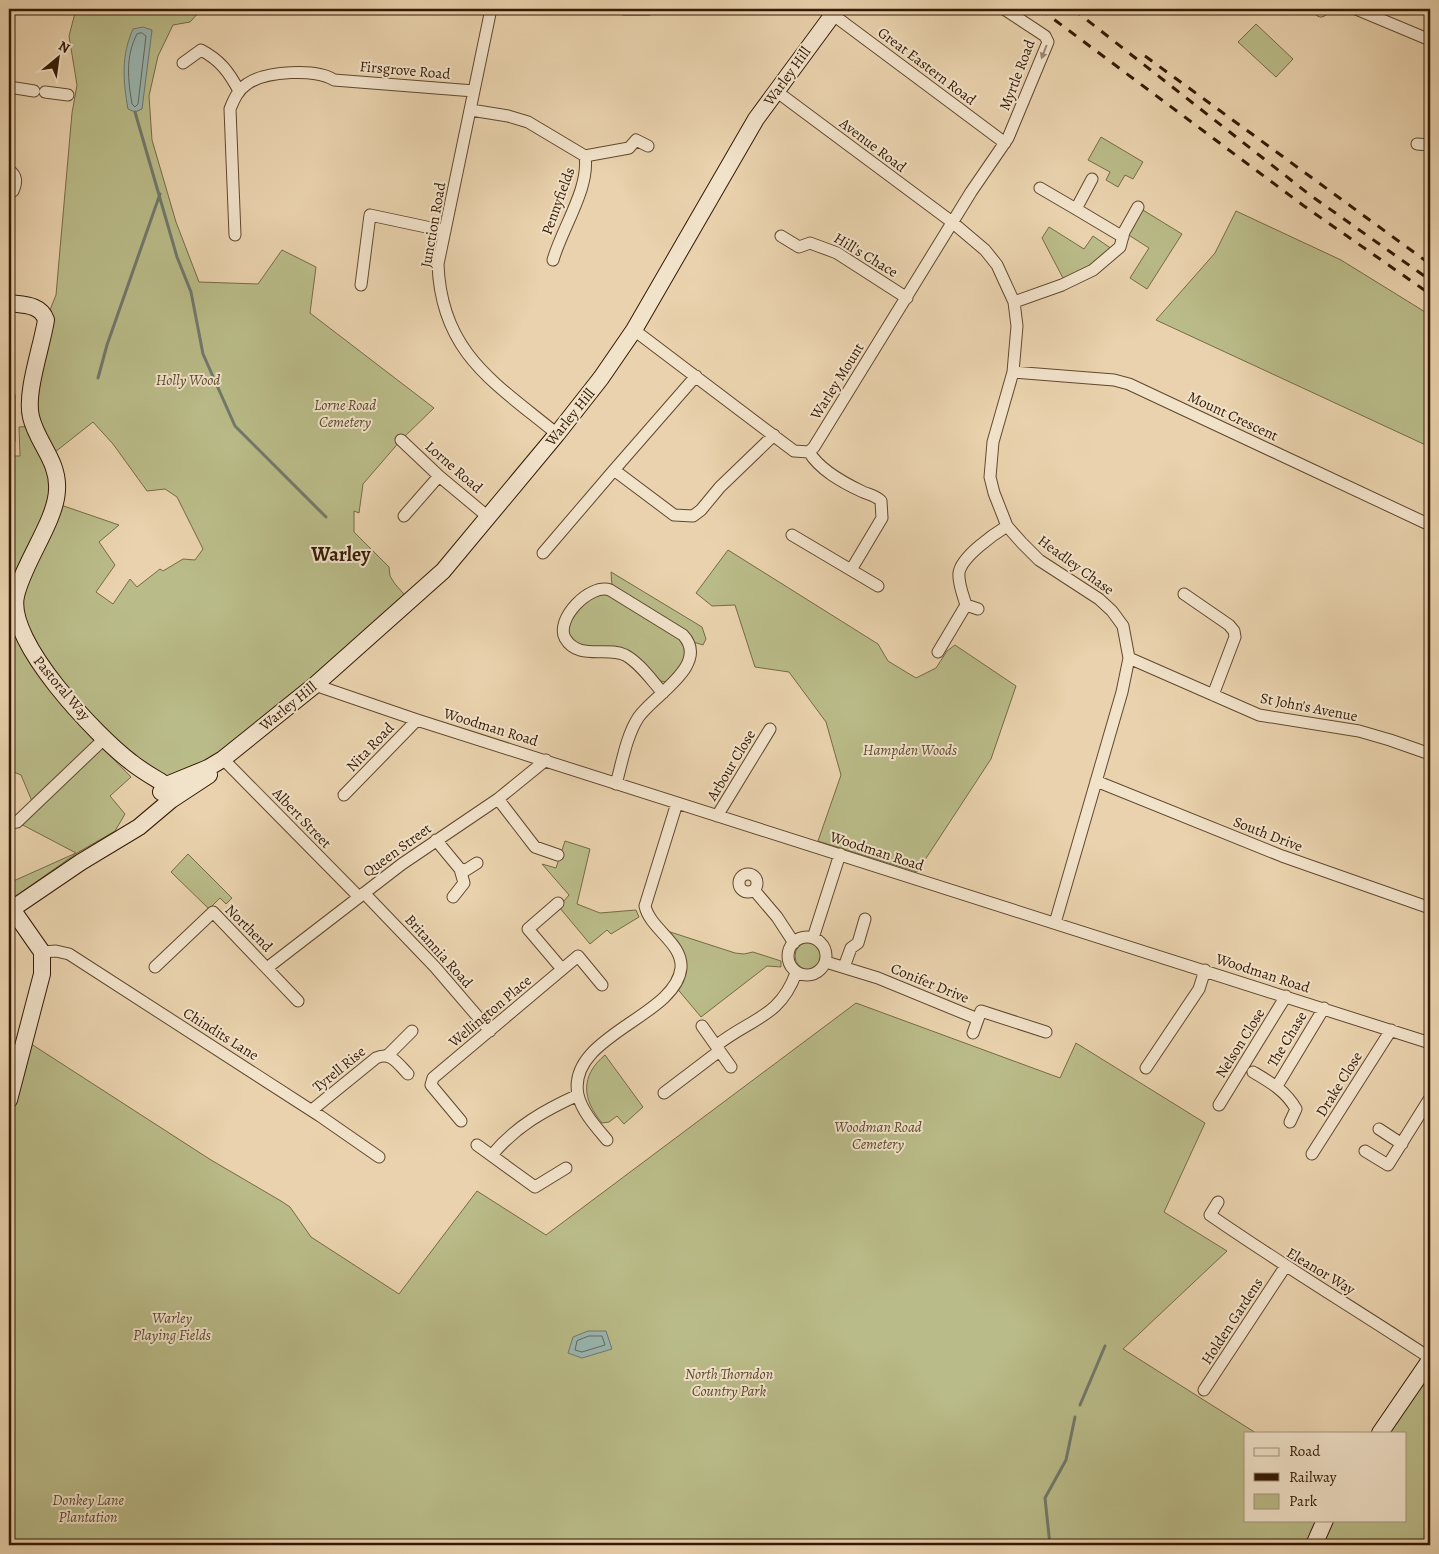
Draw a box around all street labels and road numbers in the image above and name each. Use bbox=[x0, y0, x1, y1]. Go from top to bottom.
street label: Great Eastern Road bbox=[874, 22, 981, 110]
street label: Myrtle Road bbox=[994, 36, 1040, 113]
street label: Warley Hill bbox=[758, 42, 815, 110]
street label: Firsgrove Road bbox=[359, 56, 452, 84]
street label: Avenue Road bbox=[835, 113, 911, 177]
street label: Pennyfields bbox=[537, 164, 579, 238]
street label: Junction Road bbox=[416, 180, 450, 269]
street label: Hill's Chace bbox=[830, 228, 902, 282]
street label: Warley Mount bbox=[805, 339, 868, 424]
street label: Warley Hill bbox=[540, 384, 599, 451]
street label: Mount Crescent bbox=[1185, 386, 1281, 446]
street label: Lorne Road bbox=[421, 437, 488, 498]
street label: Headley Chase bbox=[1034, 530, 1118, 600]
street label: Pastoral Way bbox=[29, 651, 95, 725]
street label: Warley Hill bbox=[254, 677, 321, 736]
street label: St John's Avenue bbox=[1259, 688, 1360, 726]
street label: Woodman Road bbox=[440, 703, 542, 751]
street label: Nita Road bbox=[342, 717, 399, 776]
street label: Arbour Close bbox=[701, 726, 760, 805]
street label: Albert Street bbox=[267, 783, 336, 853]
street label: South Drive bbox=[1230, 812, 1306, 856]
street label: Queen Street bbox=[359, 818, 435, 882]
street label: Woodman Road bbox=[826, 826, 927, 876]
street label: Northend bbox=[221, 900, 278, 957]
street label: Britannia Road bbox=[401, 910, 478, 993]
street label: Woodman Road bbox=[1212, 948, 1313, 998]
street label: Conifer Drive bbox=[888, 958, 972, 1008]
street label: Wellington Place bbox=[444, 970, 536, 1052]
street label: Chindits Lane bbox=[179, 1003, 263, 1065]
street label: Nelson Close bbox=[1211, 1004, 1270, 1082]
street label: The Chase bbox=[1263, 1007, 1312, 1071]
street label: Tyrell Rise bbox=[308, 1041, 370, 1097]
street label: Drake Close bbox=[1311, 1047, 1367, 1120]
street label: Eleanor Way bbox=[1283, 1243, 1359, 1300]
street label: Holden Gardens bbox=[1196, 1274, 1268, 1368]

